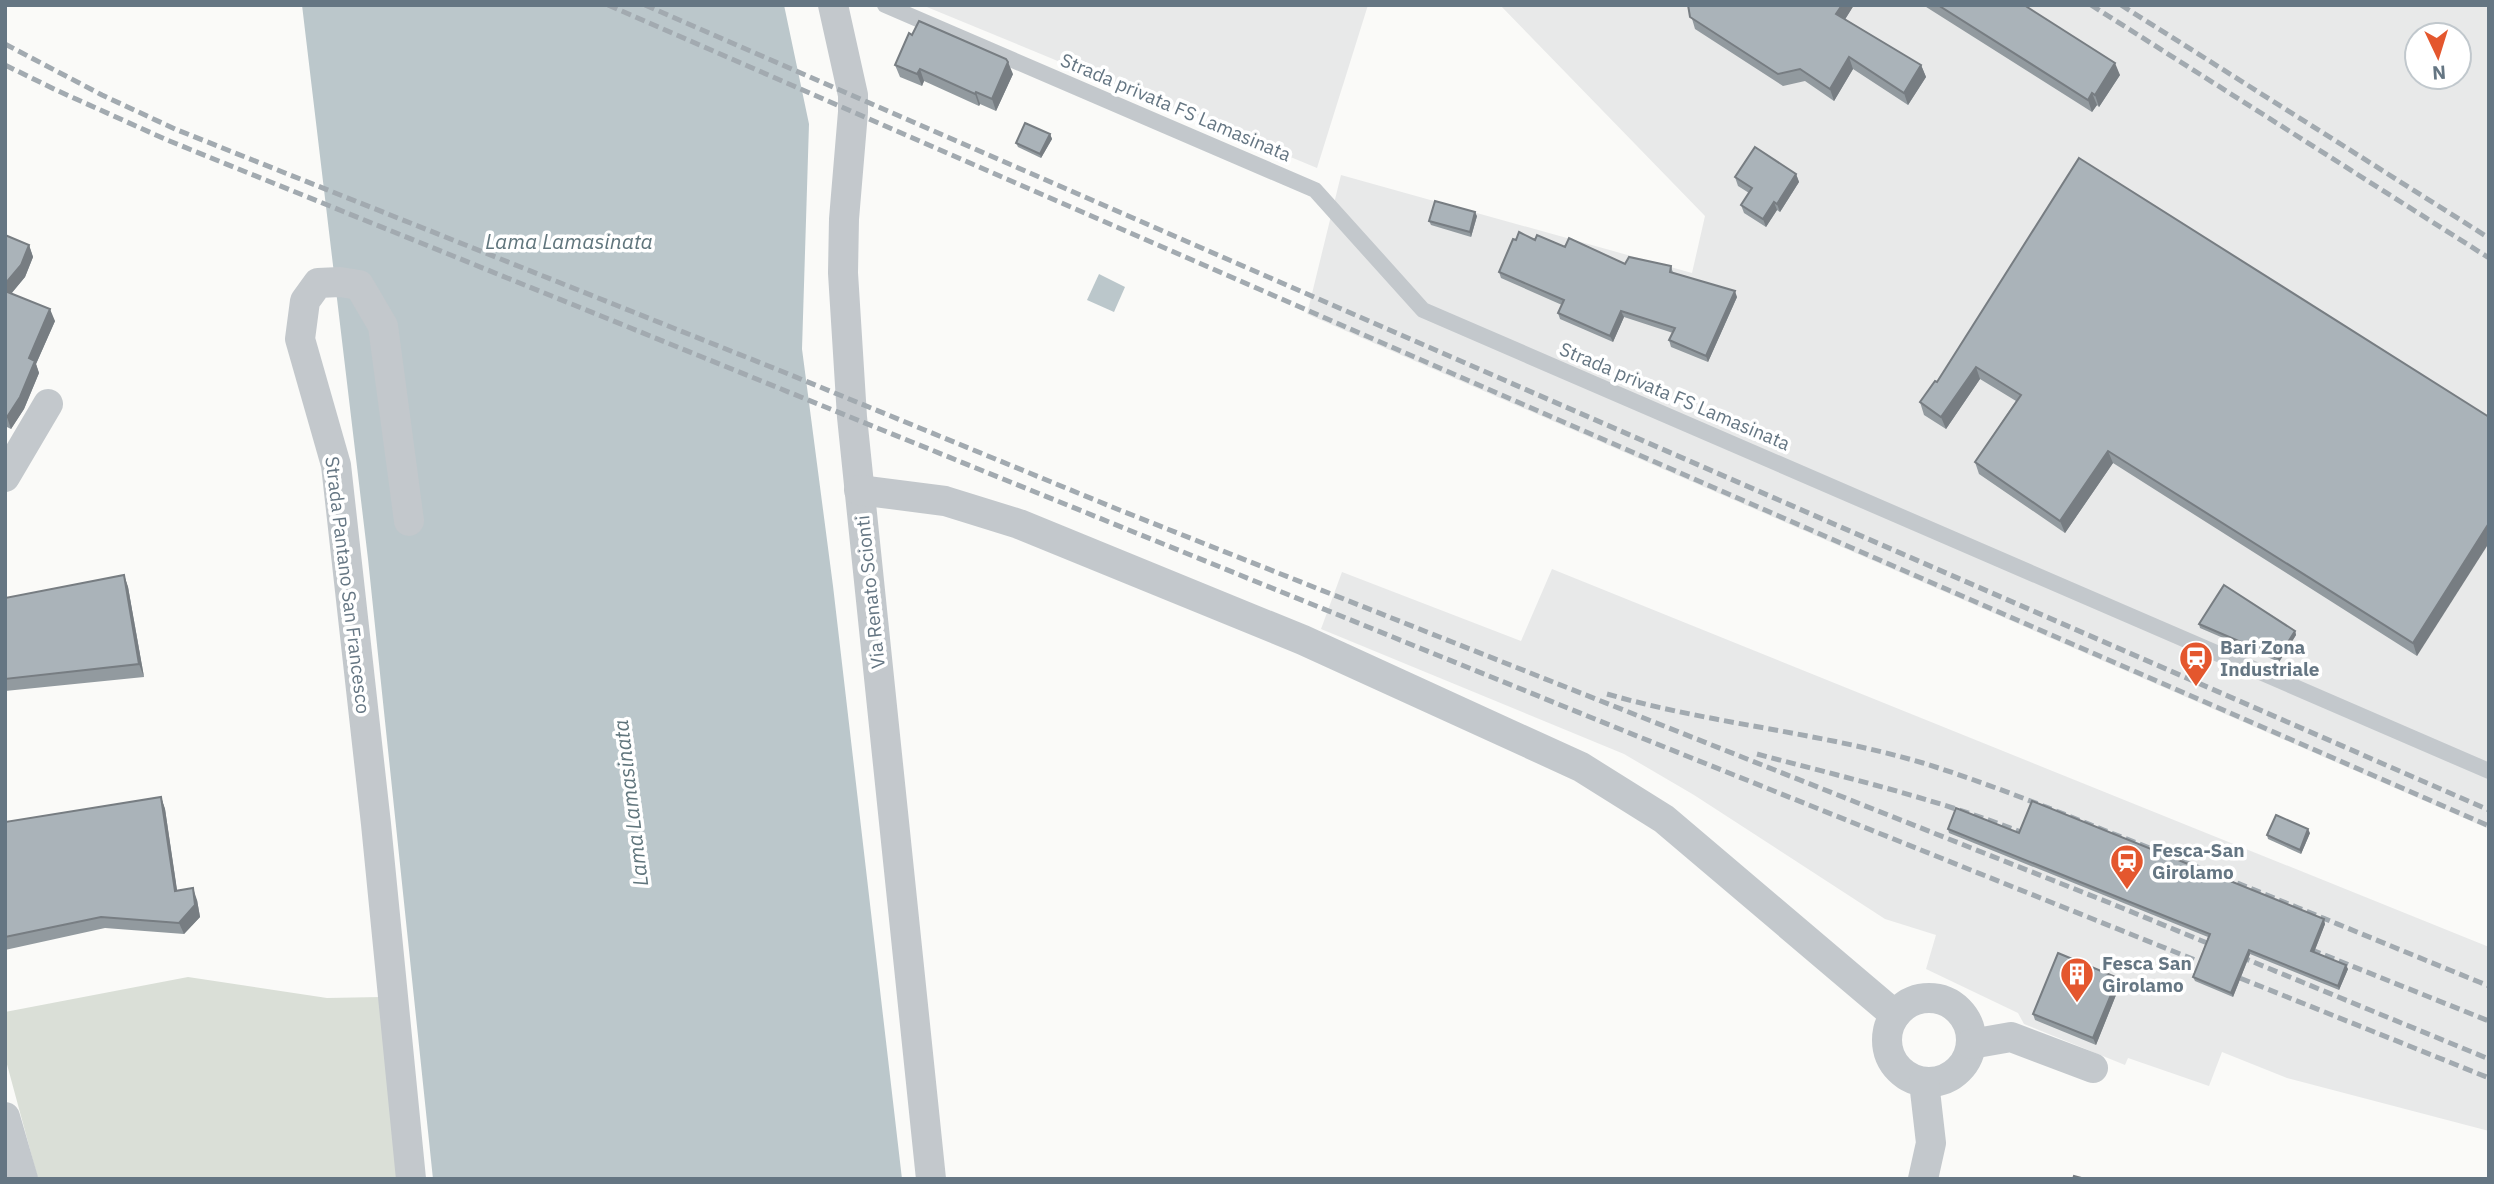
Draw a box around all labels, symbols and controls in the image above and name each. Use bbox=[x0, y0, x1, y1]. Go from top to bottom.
north arrow bbox=[2403, 21, 2473, 91]
street label: Strada privata FS Lamasinata bbox=[1057, 47, 1295, 167]
text: N bbox=[2431, 61, 2447, 85]
water label: Lama Lamasinata bbox=[485, 227, 653, 255]
street label: Strada privata FS Lamasinata bbox=[1556, 336, 1794, 456]
street label: Strada Pantano San Francesco bbox=[320, 455, 376, 715]
street label: Via Renato Scionti bbox=[850, 514, 890, 670]
place label: Bari Zona Industriale bbox=[2220, 635, 2319, 681]
station icon: Bari Zona Industriale bbox=[2177, 639, 2215, 688]
water label: Lama Lamasinata bbox=[606, 718, 654, 888]
place label: Fesca-San Girolamo bbox=[2152, 838, 2245, 884]
station icon: Fesca-San Girolamo bbox=[2108, 842, 2146, 891]
place label: Fesca San Girolamo bbox=[2102, 951, 2192, 997]
building icon: Fesca San Girolamo bbox=[2058, 955, 2096, 1004]

